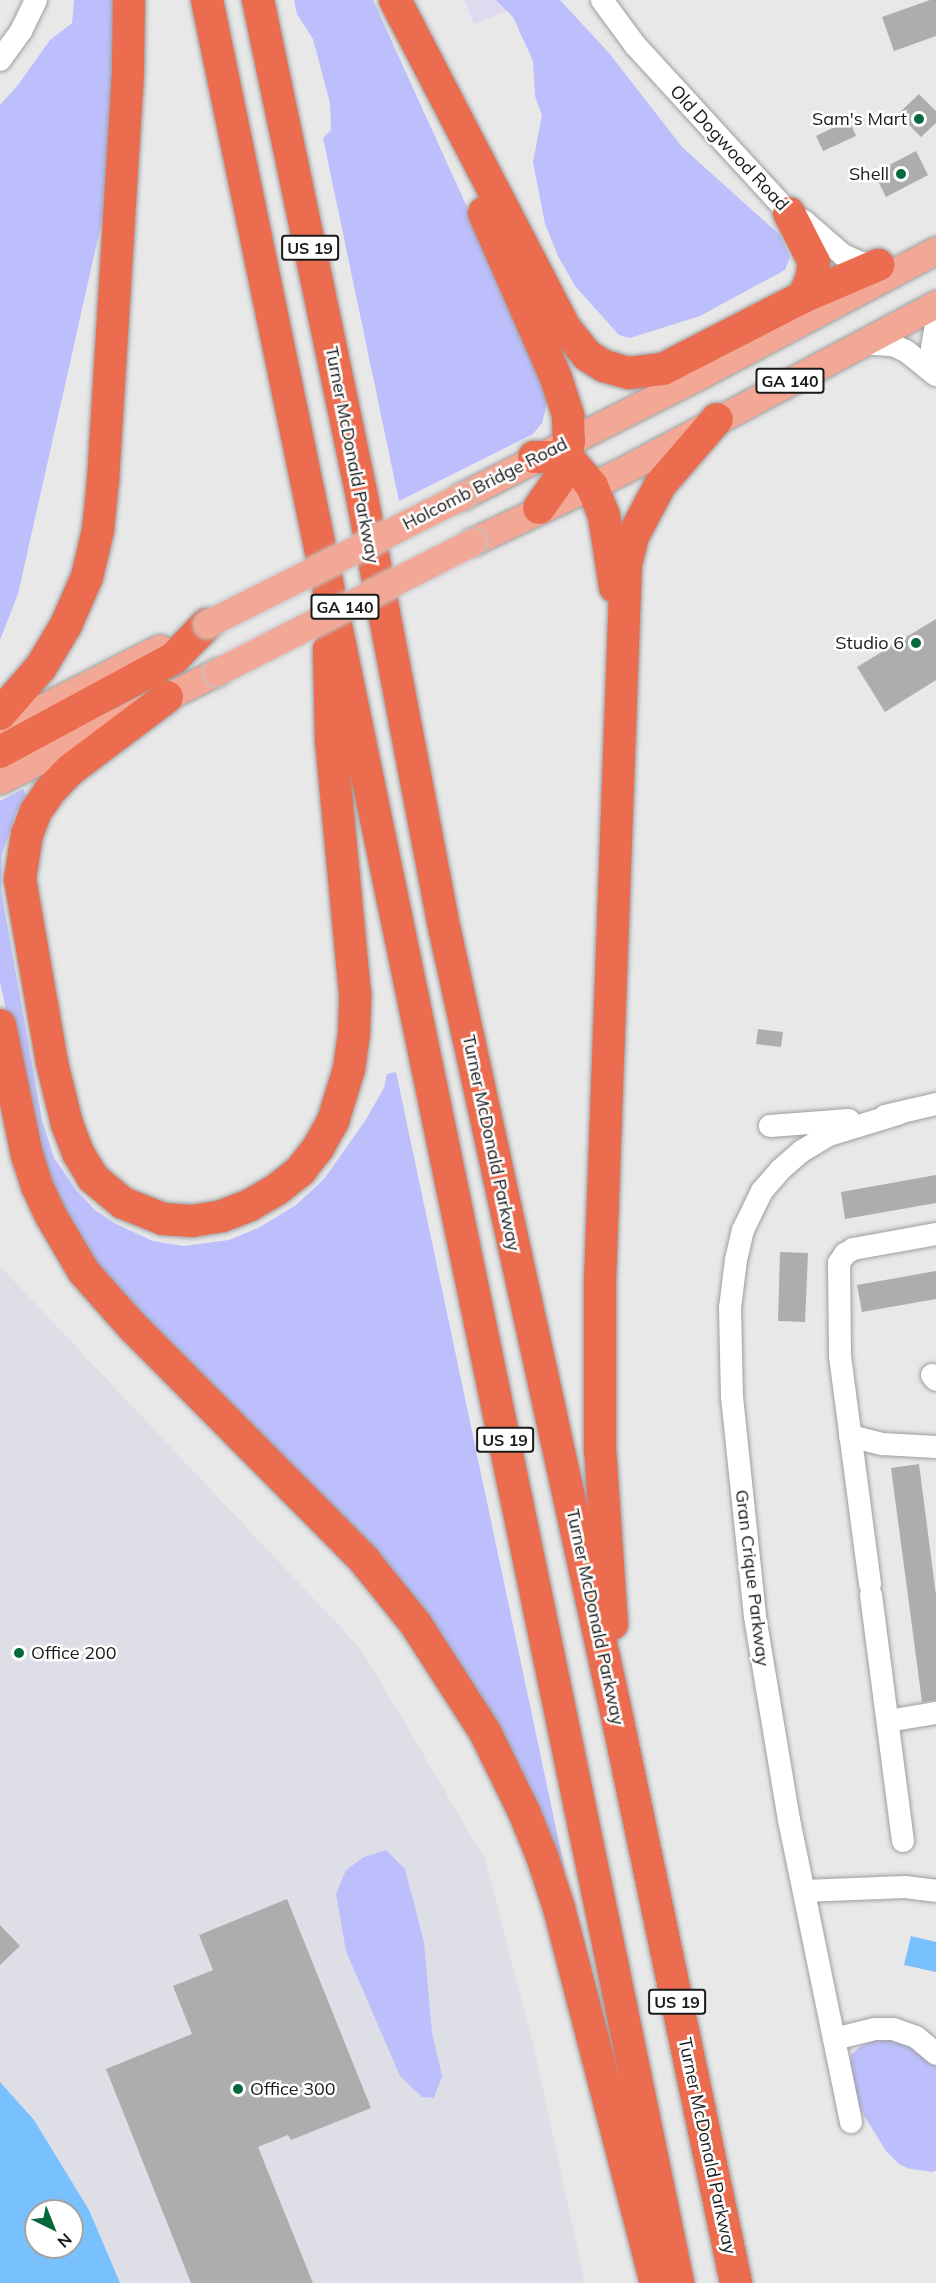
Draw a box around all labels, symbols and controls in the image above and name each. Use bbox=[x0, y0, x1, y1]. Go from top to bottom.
street label: Old Dogwood Road bbox=[665, 81, 793, 215]
place label: Sam's Mart bbox=[812, 108, 907, 130]
marker: Sam's Mart bbox=[912, 112, 926, 126]
place label: Shell bbox=[849, 163, 889, 185]
marker: Shell bbox=[894, 167, 908, 181]
road number: US 19 bbox=[280, 235, 340, 261]
street label: Turner McDonald Parkway bbox=[320, 345, 384, 565]
road number: GA 140 bbox=[754, 368, 826, 394]
street label: Holcomb Bridge Road bbox=[399, 433, 571, 535]
road number: GA 140 bbox=[309, 594, 381, 620]
place label: Studio 6 bbox=[835, 632, 904, 654]
marker: Studio 6 bbox=[909, 636, 923, 650]
street label: Turner McDonald Parkway bbox=[458, 1033, 524, 1253]
road number: US 19 bbox=[475, 1427, 535, 1453]
street label: Gran Crique Parkway bbox=[730, 1488, 774, 1668]
street label: Turner McDonald Parkway bbox=[562, 1507, 628, 1727]
place label: Office 200 bbox=[31, 1642, 117, 1664]
marker: Office 200 bbox=[12, 1646, 26, 1660]
road number: US 19 bbox=[647, 1989, 707, 2015]
street label: Turner McDonald Parkway bbox=[674, 2036, 740, 2256]
place label: Office 300 bbox=[250, 2078, 336, 2100]
marker: Office 300 bbox=[231, 2082, 245, 2096]
north arrow bbox=[24, 2199, 84, 2259]
text: N bbox=[54, 2229, 76, 2252]

